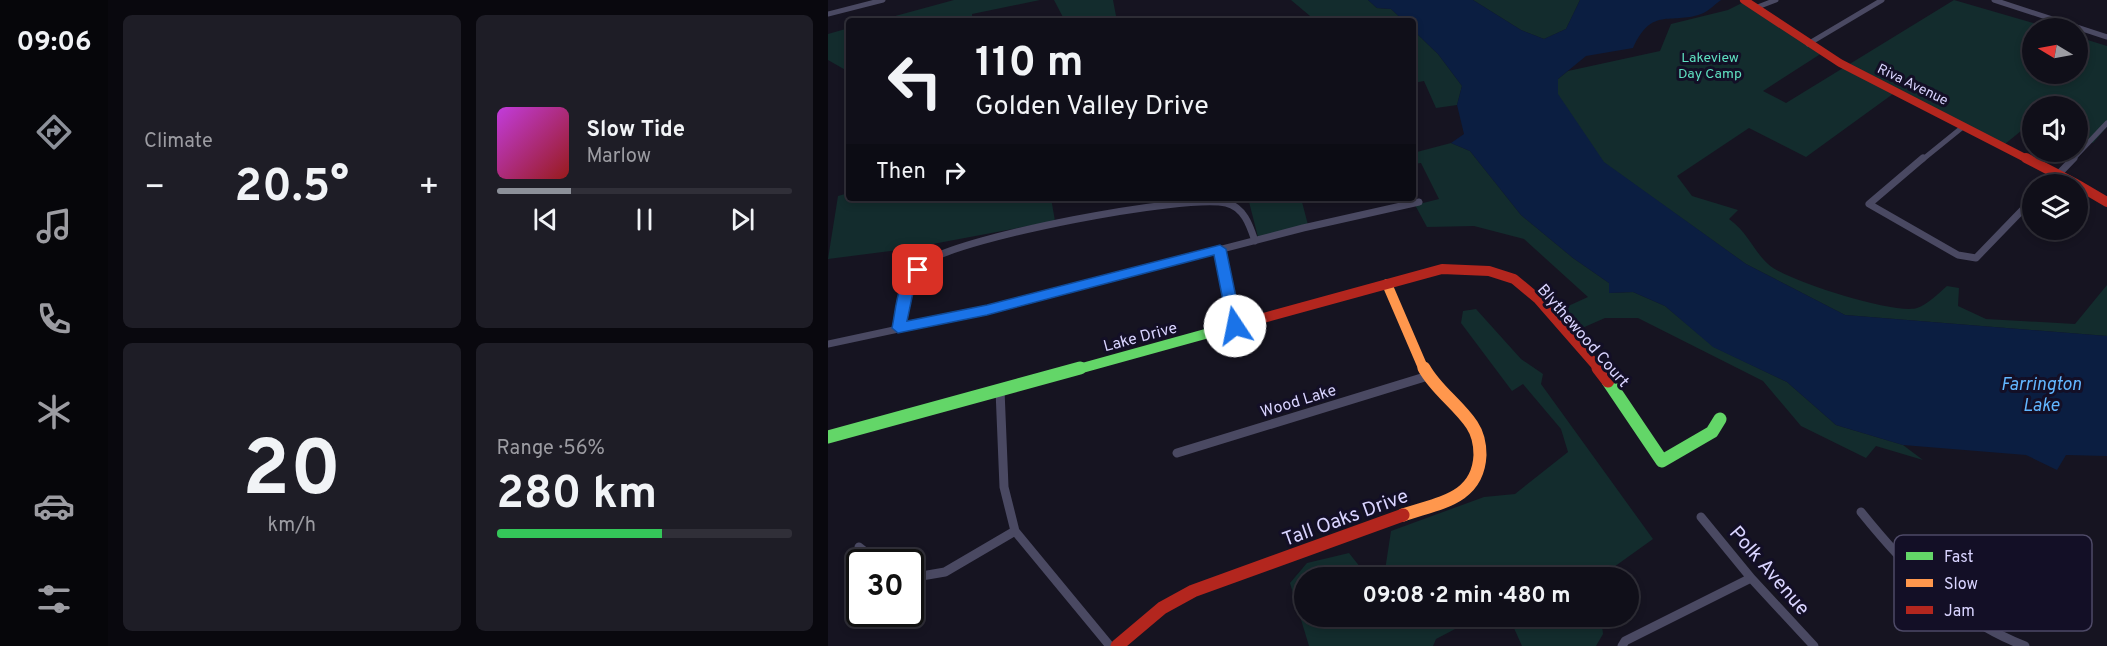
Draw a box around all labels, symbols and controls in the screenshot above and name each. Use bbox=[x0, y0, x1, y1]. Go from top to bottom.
north arrow bbox=[2022, 18, 2088, 84]
map controls bbox=[2022, 18, 2088, 240]
text: 09:06 bbox=[16, 26, 92, 60]
text: 110 m bbox=[975, 38, 1084, 91]
icon: left bbox=[876, 42, 954, 120]
park label: Lakeview Day Camp bbox=[1678, 50, 1742, 83]
street label: Riva Avenue bbox=[1874, 61, 1951, 110]
text: Golden Valley Drive bbox=[975, 90, 1209, 124]
button: sound bbox=[2022, 96, 2088, 162]
icon: directions bbox=[33, 111, 75, 153]
text: Slow Tide bbox=[587, 117, 685, 144]
text: Climate bbox=[144, 129, 213, 155]
text: Marlow bbox=[587, 144, 651, 170]
icon: right bbox=[938, 156, 971, 189]
text: Then bbox=[876, 159, 926, 186]
text: 20.5° bbox=[235, 160, 349, 217]
text: − bbox=[144, 168, 165, 210]
text: + bbox=[418, 168, 439, 210]
button: layers bbox=[2022, 174, 2088, 240]
icon: previous bbox=[529, 203, 562, 236]
icon: pause bbox=[628, 203, 661, 236]
icon: next bbox=[726, 203, 759, 236]
icon: music bbox=[33, 205, 75, 247]
pin bbox=[892, 244, 943, 295]
icon: arrive bbox=[901, 253, 934, 286]
street label: Blythewood Court bbox=[1532, 281, 1633, 392]
position arrow bbox=[1203, 294, 1267, 358]
icon: phone bbox=[33, 298, 75, 340]
street label: Lake Drive bbox=[1101, 318, 1180, 357]
water label: Farrington Lake bbox=[2001, 374, 2081, 418]
street label: Wood Lake bbox=[1258, 381, 1339, 423]
icon: climate bbox=[33, 391, 75, 433]
text: 20 bbox=[242, 424, 341, 523]
text: Range · 56% bbox=[497, 436, 605, 462]
text: 280 km bbox=[497, 467, 657, 524]
street label: Tall Oaks Drive bbox=[1279, 484, 1412, 554]
icon: car bbox=[33, 485, 75, 527]
text: km/h bbox=[267, 513, 316, 539]
street label: Polk Avenue bbox=[1722, 521, 1815, 622]
legend bbox=[1894, 535, 2092, 631]
text: Fast bbox=[1944, 548, 1974, 568]
speed limit sign: 30 bbox=[846, 549, 924, 627]
text: Slow bbox=[1944, 575, 1978, 595]
icon: filters bbox=[33, 578, 75, 620]
text: 09:08 · 2 min · 480 m bbox=[1363, 583, 1570, 610]
text: Jam bbox=[1944, 602, 1975, 622]

